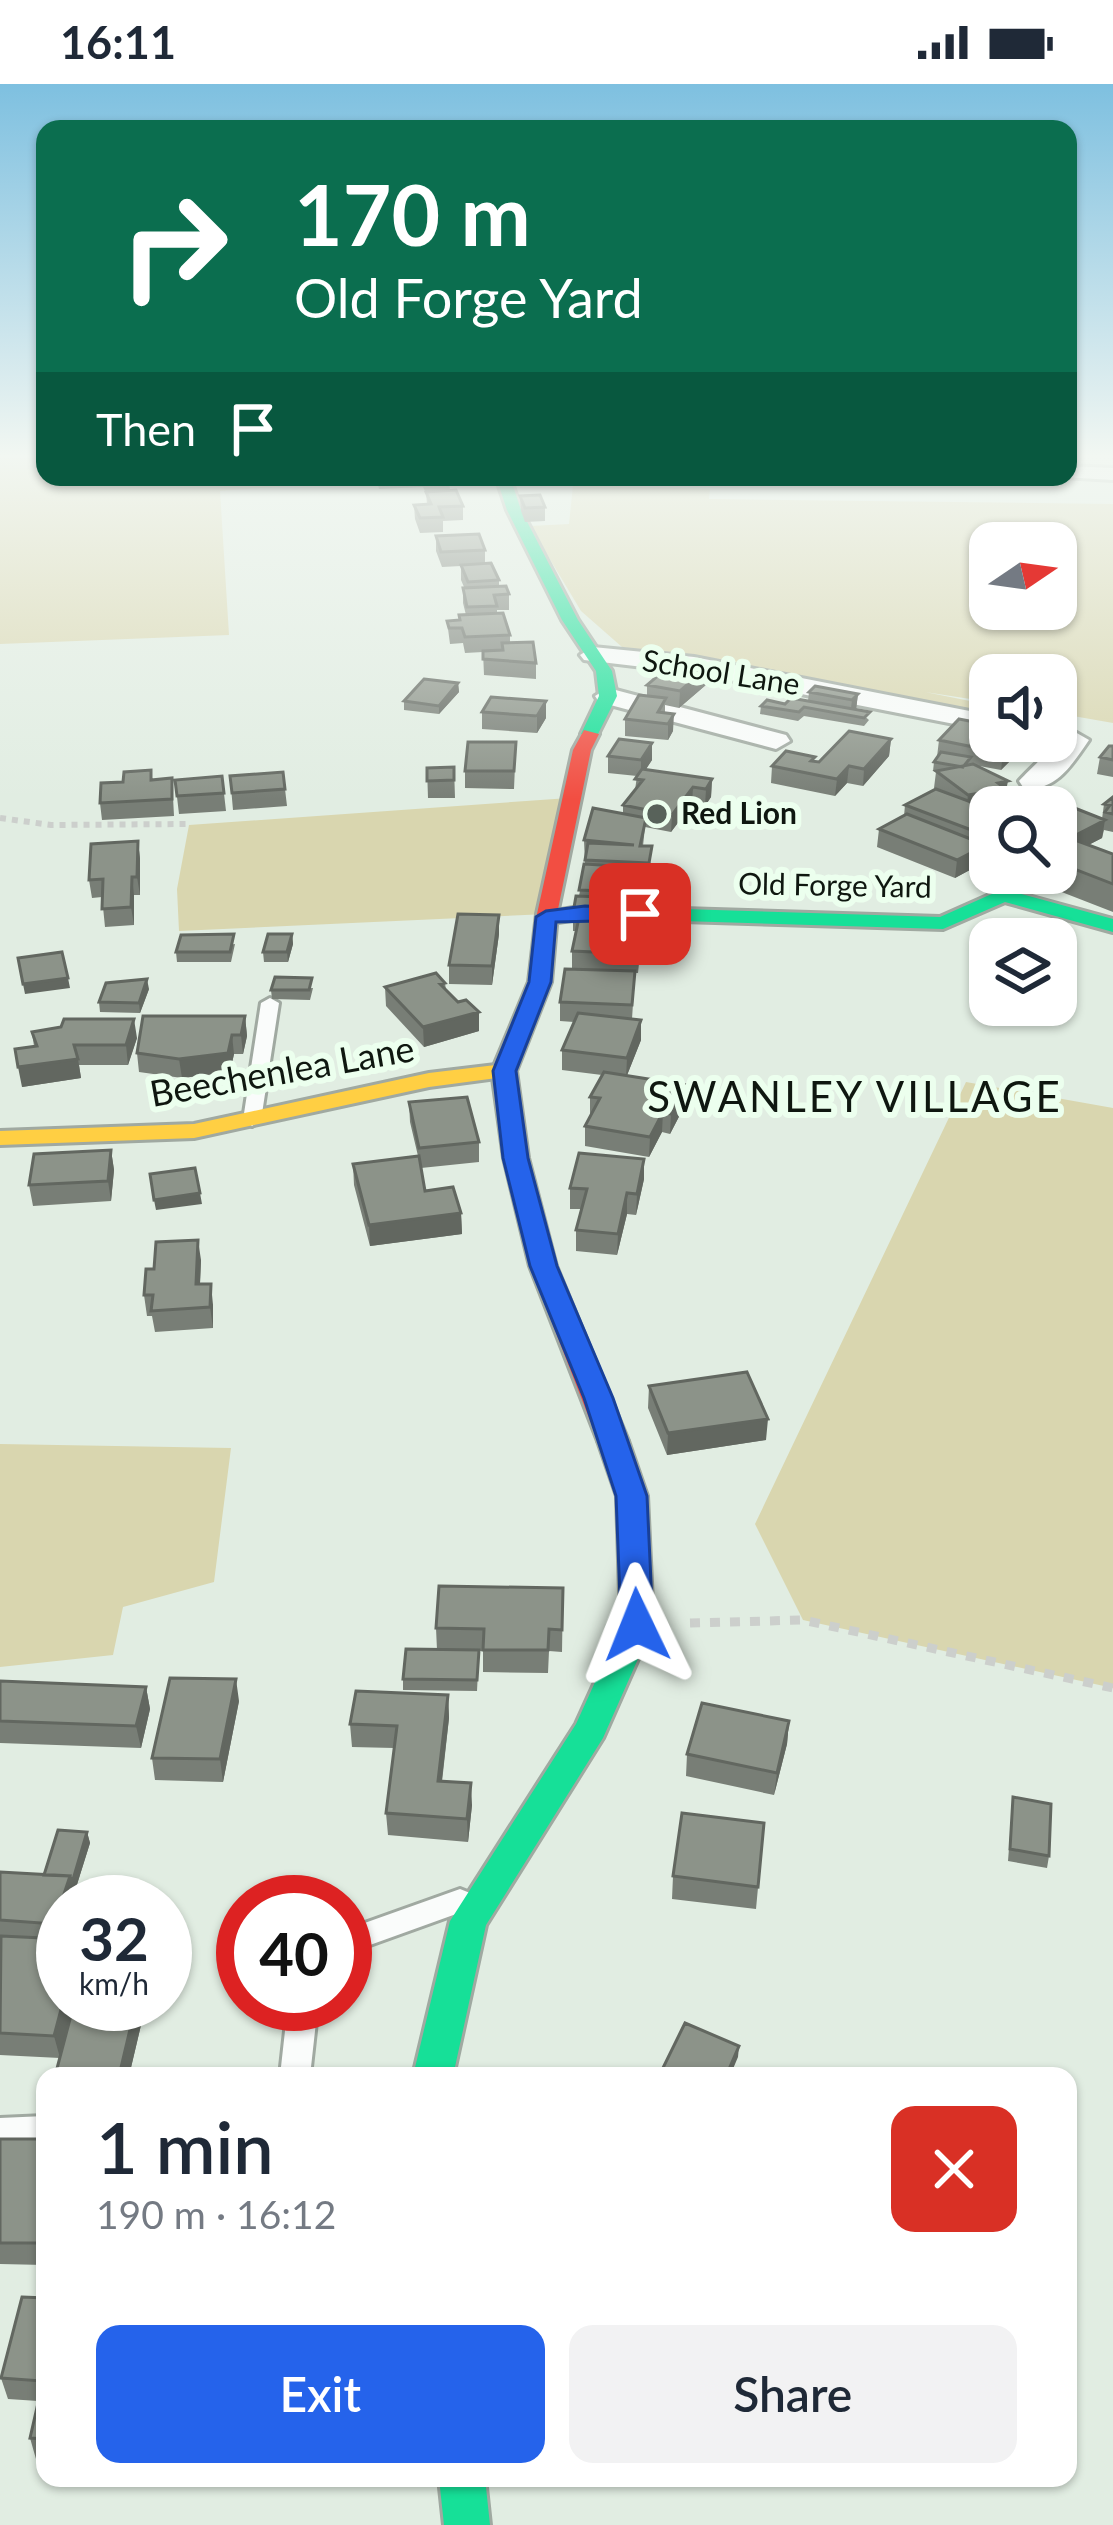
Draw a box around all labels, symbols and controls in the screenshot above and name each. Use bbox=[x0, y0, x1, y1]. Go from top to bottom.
text: 16:11 bbox=[60, 15, 176, 69]
text: 170 m bbox=[294, 163, 531, 264]
icon: right bbox=[96, 168, 252, 324]
text: Old Forge Yard bbox=[294, 265, 643, 330]
icon: arrive bbox=[220, 396, 286, 462]
text: Then bbox=[96, 402, 196, 456]
north arrow bbox=[969, 522, 1077, 630]
map controls bbox=[969, 522, 1077, 1026]
street label: School Lane bbox=[640, 641, 803, 701]
button: sound bbox=[969, 654, 1077, 762]
button: search bbox=[969, 786, 1077, 894]
place label: Red Lion bbox=[681, 794, 797, 830]
marker: Red Lion bbox=[644, 801, 670, 827]
pin bbox=[589, 863, 691, 965]
street label: Old Forge Yard bbox=[738, 864, 932, 904]
icon: arrive bbox=[607, 881, 673, 947]
button: layers bbox=[969, 918, 1077, 1026]
street label: Beechenlea Lane bbox=[146, 1025, 417, 1115]
district label: SWANLEY VILLAGE bbox=[647, 1071, 1063, 1121]
position arrow bbox=[574, 1562, 700, 1688]
speed limit sign: 40 bbox=[216, 1875, 372, 2031]
text: 32 bbox=[79, 1902, 149, 1974]
text: km/h bbox=[79, 1965, 149, 2001]
text: 1 min bbox=[96, 2103, 274, 2189]
button: close bbox=[891, 2106, 1017, 2232]
text: 190 m · 16:12 bbox=[96, 2191, 336, 2237]
button: Exit bbox=[96, 2325, 545, 2463]
button: Share bbox=[569, 2325, 1017, 2463]

